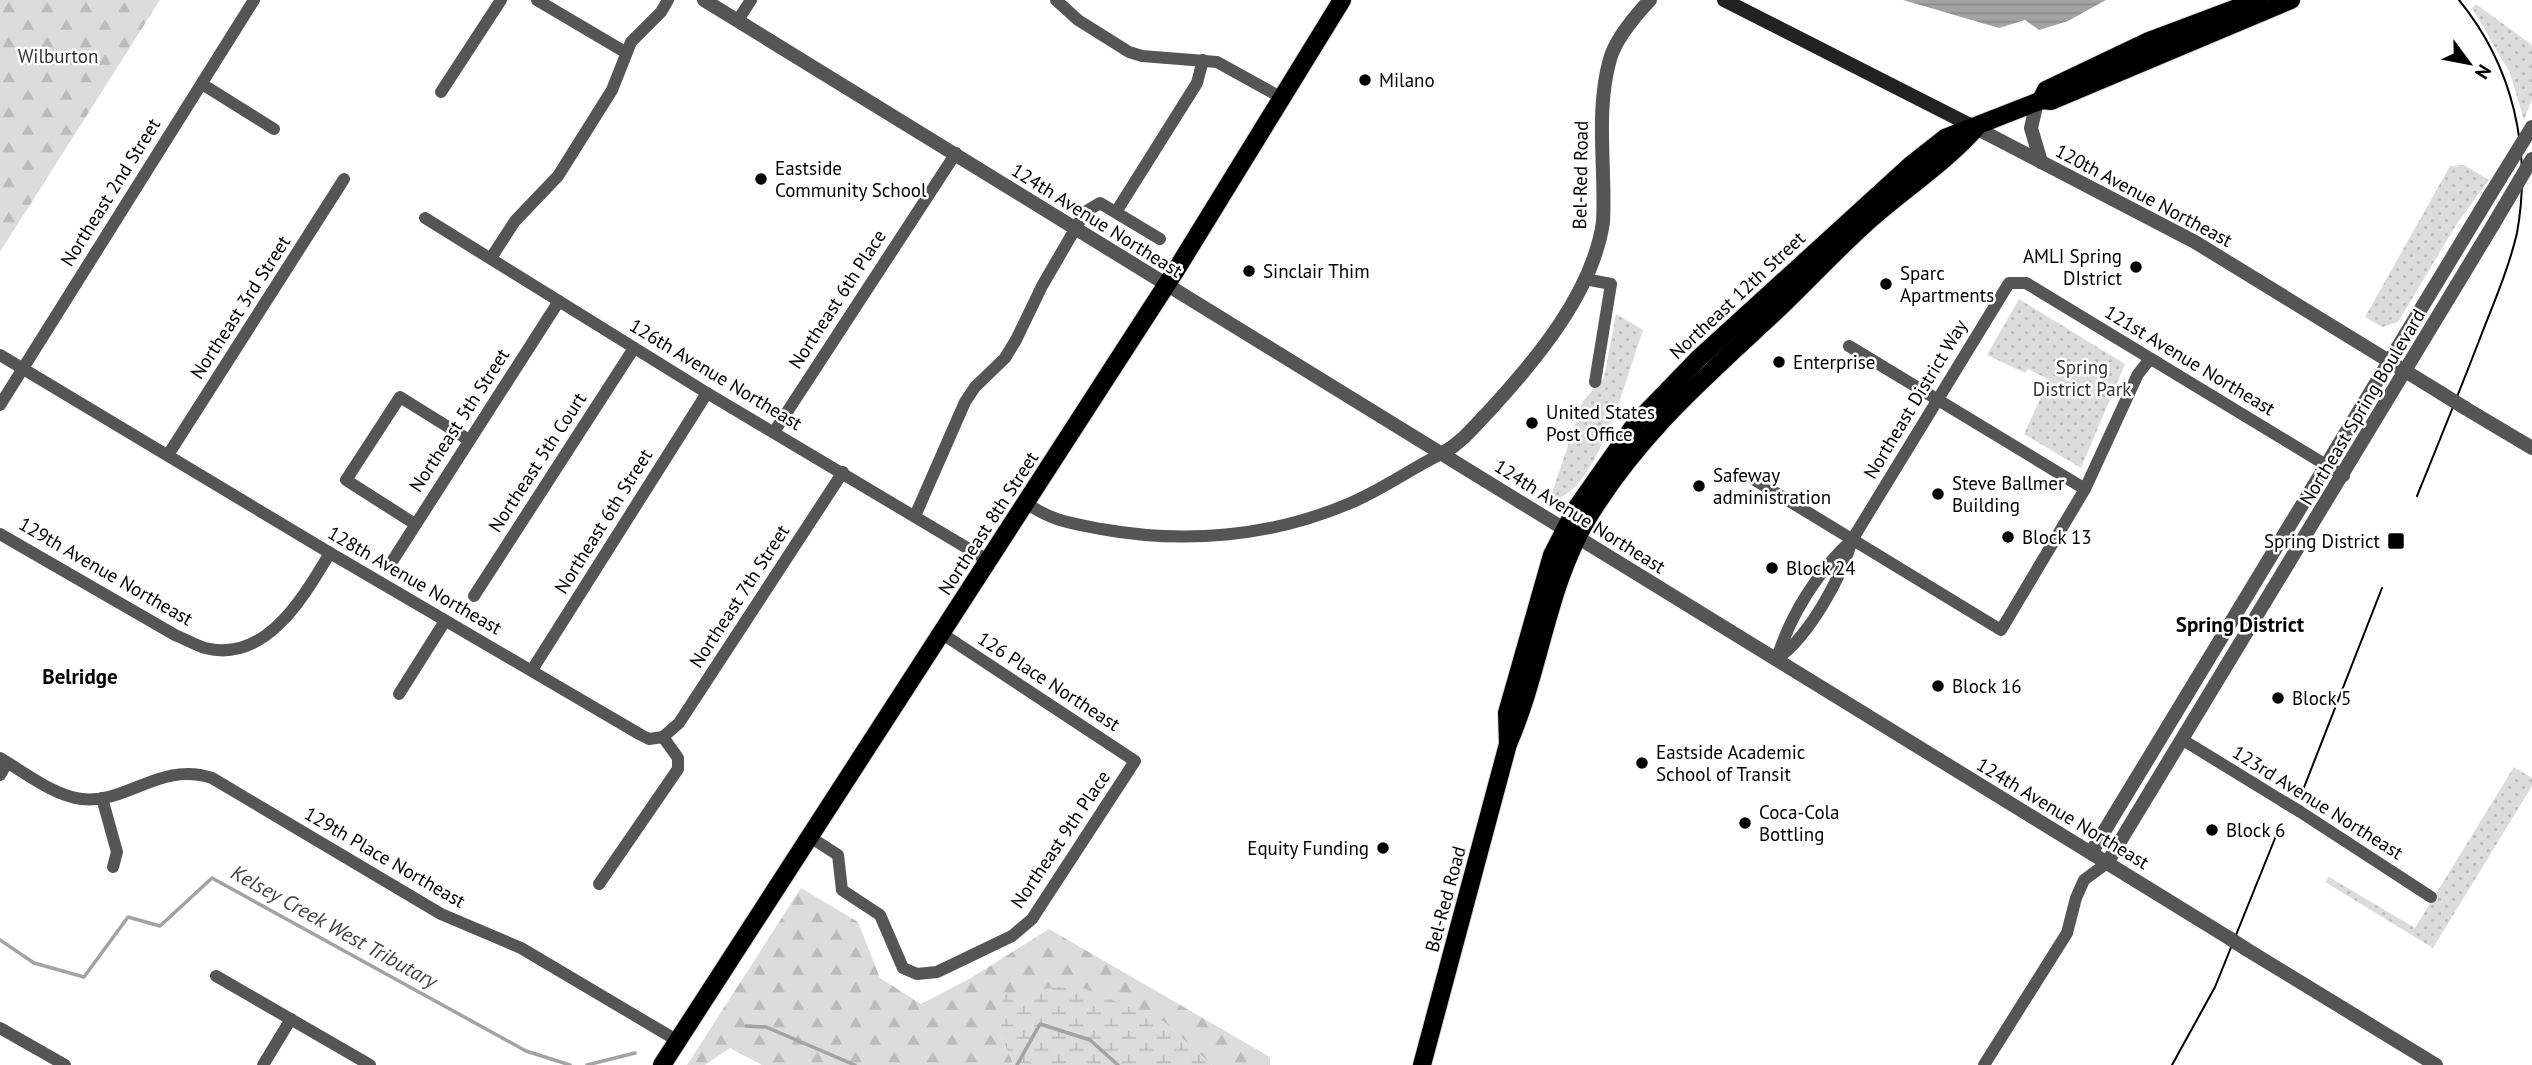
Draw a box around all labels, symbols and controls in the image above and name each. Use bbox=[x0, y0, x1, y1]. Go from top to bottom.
north arrow bbox=[2434, 28, 2504, 98]
park label: Wilburton bbox=[18, 44, 98, 68]
text: N bbox=[2470, 60, 2497, 84]
place label: Milano bbox=[1379, 68, 1435, 92]
marker: Milano bbox=[1357, 72, 1373, 88]
street label: Northeast 2nd Street bbox=[55, 113, 166, 270]
street label: Bel-Red Road bbox=[1567, 120, 1593, 230]
street label: 120th Avenue Northeast bbox=[2051, 138, 2237, 252]
place label: Eastside Community School bbox=[775, 156, 927, 202]
street label: 124th Avenue Northeast bbox=[1007, 158, 1187, 283]
marker: Eastside Community School bbox=[753, 171, 769, 187]
street label: Northeast 6th Place bbox=[783, 225, 891, 373]
street label: Northeast 12th Street bbox=[1664, 226, 1810, 364]
street label: Northeast 3rd Street bbox=[185, 230, 296, 383]
place label: AMLI Spring DIstrict bbox=[2023, 244, 2123, 290]
place label: Sinclair Thim bbox=[1263, 259, 1370, 283]
marker: AMLI Spring DIstrict bbox=[2128, 259, 2144, 275]
place label: Sparc Apartments bbox=[1900, 261, 1994, 307]
marker: Sinclair Thim bbox=[1241, 263, 1257, 279]
marker: Sparc Apartments bbox=[1878, 276, 1894, 292]
street label: 121st Avenue Northeast bbox=[2100, 300, 2280, 421]
street label: Northeast Spring Boulevard bbox=[2294, 305, 2430, 509]
street label: 126th Avenue Northeast bbox=[625, 313, 807, 435]
street label: Northeast District Way bbox=[1858, 315, 1972, 483]
street label: Northeast 5th Street bbox=[404, 343, 515, 496]
place label: Enterprise bbox=[1793, 350, 1875, 374]
marker: Enterprise bbox=[1771, 354, 1787, 370]
park label: Spring District Park bbox=[2033, 355, 2131, 401]
street label: Northeast 5th Court bbox=[483, 387, 591, 536]
place label: United States Post Office bbox=[1546, 400, 1655, 446]
marker: United States Post Office bbox=[1524, 415, 1540, 431]
street label: Northeast 6th Street bbox=[549, 444, 658, 598]
street label: Northeast 8th Street bbox=[933, 446, 1044, 599]
street label: 124th Avenue Northeast bbox=[1490, 454, 1670, 579]
place label: Safeway administration bbox=[1713, 463, 1831, 509]
place label: Steve Ballmer Building bbox=[1952, 471, 2065, 517]
marker: Safeway administration bbox=[1691, 478, 1707, 494]
marker: Steve Ballmer Building bbox=[1930, 486, 1946, 502]
street label: 129th Avenue Northeast bbox=[15, 511, 198, 631]
street label: Northeast 7th Street bbox=[684, 519, 795, 672]
street label: 128th Avenue Northeast bbox=[324, 520, 507, 640]
place label: Block 13 bbox=[2022, 525, 2092, 549]
marker: Block 13 bbox=[2000, 529, 2016, 545]
place label: Spring District bbox=[2264, 529, 2381, 553]
marker: Spring District bbox=[2386, 531, 2406, 551]
place label: Block 24 bbox=[1786, 556, 1856, 580]
marker: Block 24 bbox=[1764, 560, 1780, 576]
district label: Spring District bbox=[2176, 611, 2305, 638]
street label: 126 Place Northeast bbox=[973, 626, 1125, 736]
district label: Belridge bbox=[42, 663, 118, 690]
place label: Block 16 bbox=[1952, 674, 2022, 698]
marker: Block 16 bbox=[1930, 678, 1946, 694]
place label: Block 5 bbox=[2292, 686, 2351, 710]
marker: Block 5 bbox=[2270, 690, 2286, 706]
place label: Eastside Academic School of Transit bbox=[1656, 740, 1805, 786]
street label: 123rd Avenue Northeast bbox=[2228, 740, 2408, 865]
street label: 124th Avenue Northeast bbox=[1972, 752, 2154, 874]
marker: Eastside Academic School of Transit bbox=[1634, 755, 1650, 771]
street label: Northeast 9th Place bbox=[1005, 766, 1115, 912]
place label: Coca-Cola Bottling bbox=[1759, 800, 1840, 846]
street label: 129th Place Northeast bbox=[300, 801, 470, 913]
marker: Coca-Cola Bottling bbox=[1737, 815, 1753, 831]
place label: Block 6 bbox=[2226, 818, 2285, 842]
marker: Block 6 bbox=[2204, 822, 2220, 838]
place label: Equity Funding bbox=[1247, 836, 1369, 860]
marker: Equity Funding bbox=[1375, 840, 1391, 856]
street label: Bel-Red Road bbox=[1419, 843, 1471, 955]
water label: Kelsey Creek West Tributary bbox=[226, 859, 444, 995]

